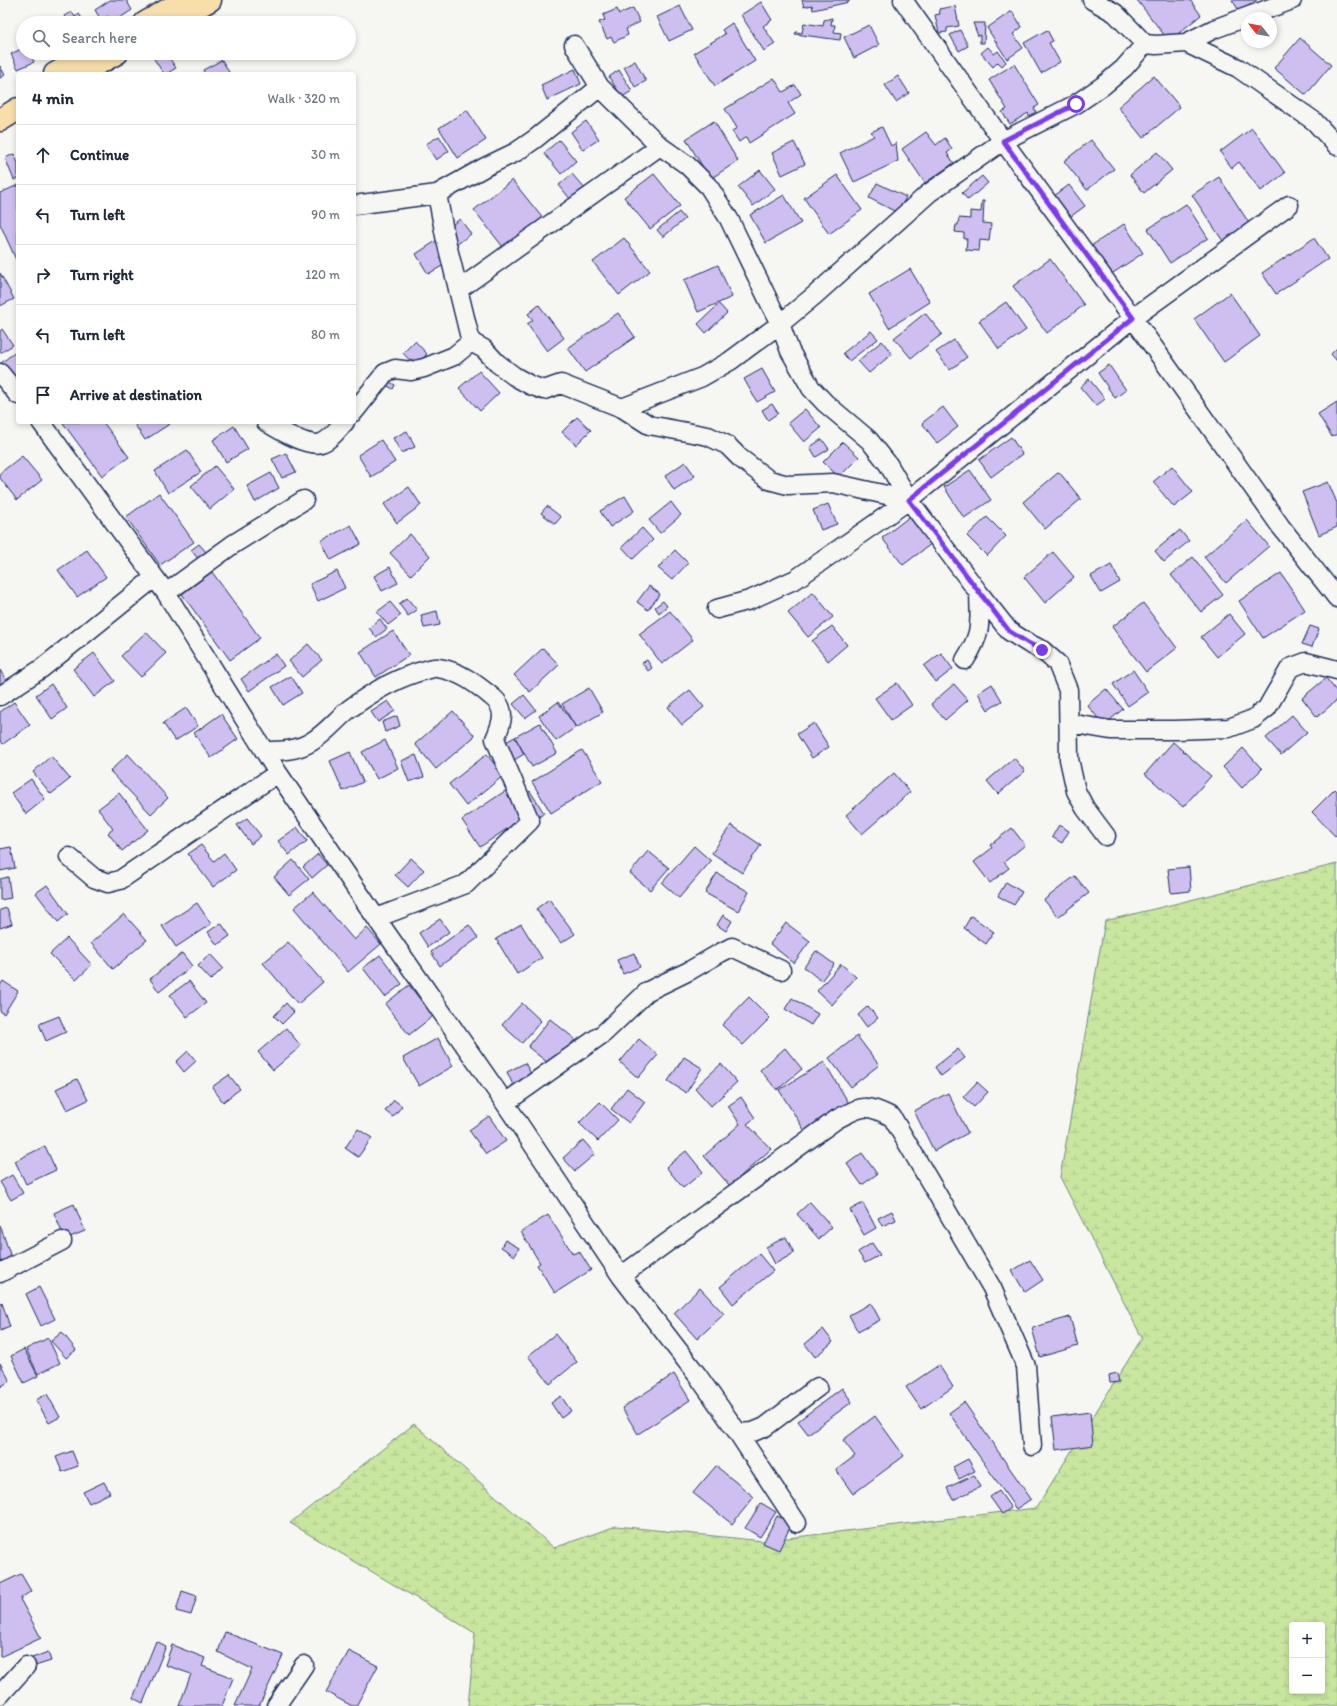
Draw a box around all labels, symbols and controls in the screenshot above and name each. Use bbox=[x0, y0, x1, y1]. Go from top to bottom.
north arrow bbox=[1241, 12, 1277, 48]
search box bbox=[16, 16, 356, 60]
icon: search bbox=[30, 27, 52, 49]
text: Search here bbox=[62, 29, 137, 47]
text: 4 min bbox=[32, 88, 74, 108]
text: Walk · 320 m bbox=[268, 91, 340, 106]
route start bbox=[1067, 95, 1085, 113]
icon: ahead bbox=[32, 144, 54, 166]
text: Continue bbox=[70, 146, 129, 164]
text: 30 m bbox=[311, 147, 340, 162]
icon: left bbox=[32, 204, 54, 226]
text: Turn left bbox=[70, 206, 125, 224]
text: 90 m bbox=[311, 207, 340, 222]
icon: right bbox=[32, 264, 54, 286]
text: Turn right bbox=[70, 266, 134, 284]
text: 120 m bbox=[305, 267, 340, 282]
icon: left bbox=[32, 324, 54, 346]
text: Turn left bbox=[70, 326, 125, 344]
text: 80 m bbox=[311, 327, 340, 342]
icon: arrive bbox=[32, 384, 54, 406]
text: Arrive at destination bbox=[70, 386, 202, 404]
route end bbox=[1033, 641, 1051, 659]
map controls bbox=[1289, 1622, 1325, 1694]
button: + bbox=[1289, 1622, 1325, 1658]
button: − bbox=[1289, 1658, 1325, 1694]

